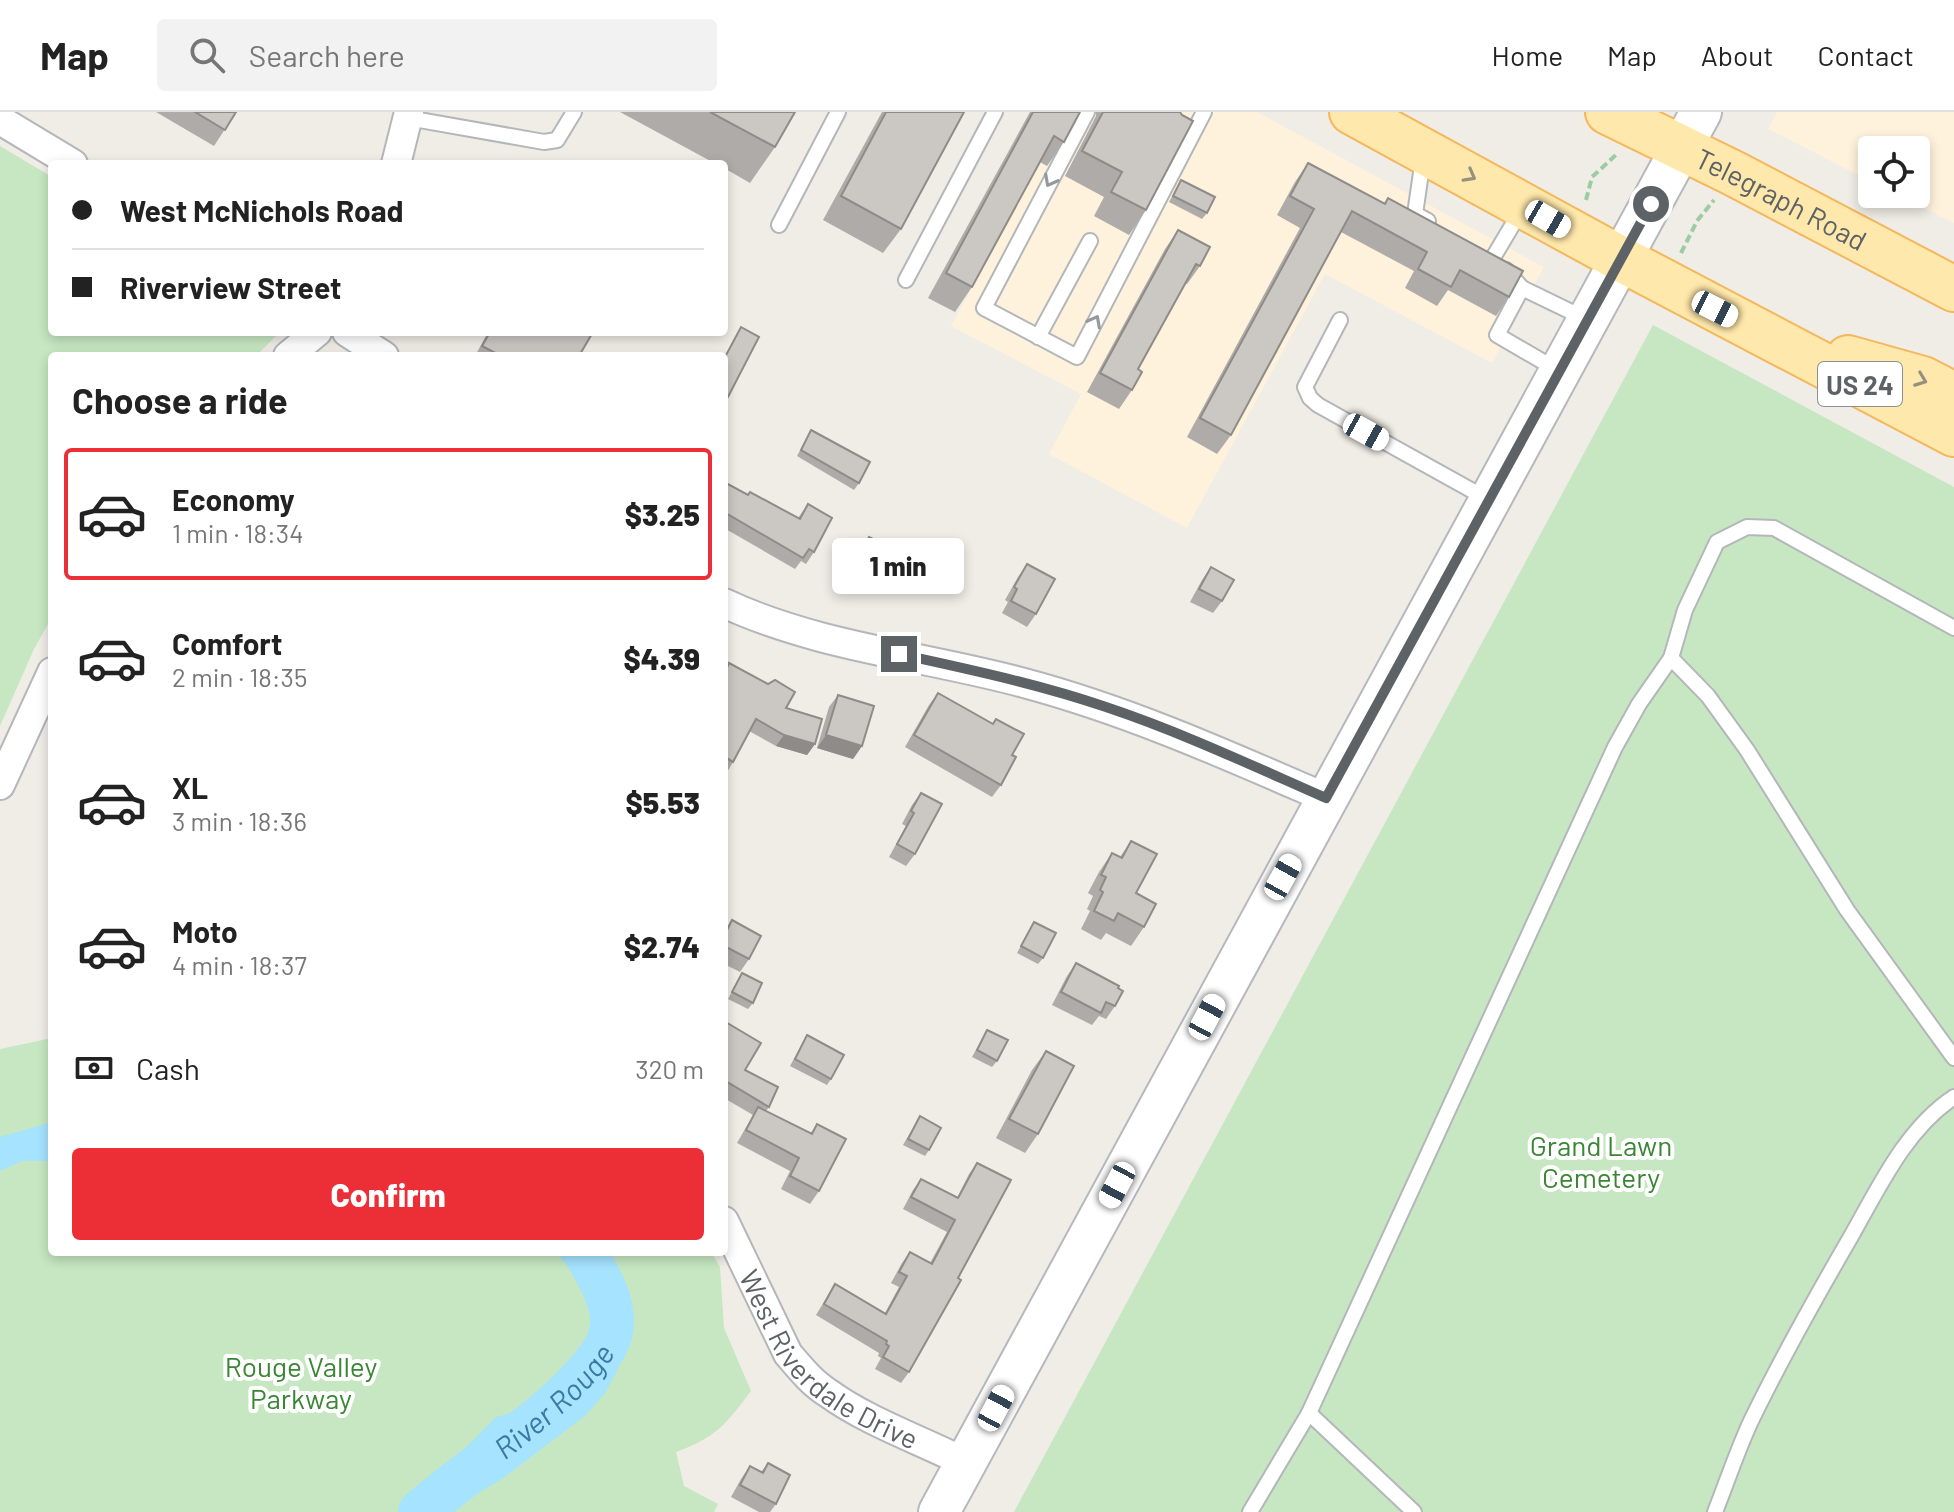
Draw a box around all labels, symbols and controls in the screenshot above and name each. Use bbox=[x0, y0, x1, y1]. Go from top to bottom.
search box bbox=[157, 19, 717, 91]
text: Map bbox=[40, 32, 109, 78]
icon: search bbox=[185, 33, 229, 77]
text: Search here bbox=[249, 37, 405, 73]
text: Home bbox=[1492, 38, 1563, 72]
text: Map bbox=[1607, 38, 1657, 72]
text: About bbox=[1701, 38, 1773, 72]
text: Contact bbox=[1817, 38, 1914, 72]
map controls bbox=[1858, 136, 1930, 208]
button: locate bbox=[1858, 136, 1930, 208]
street label: Telegraph Road bbox=[1690, 141, 1873, 257]
one-way arrow bbox=[1462, 166, 1476, 181]
one-way arrow bbox=[1045, 173, 1060, 188]
route start bbox=[1633, 186, 1669, 222]
text: West McNichols Road bbox=[120, 192, 403, 228]
car bbox=[1521, 197, 1575, 241]
text: Riverview Street bbox=[120, 269, 341, 305]
car bbox=[1688, 287, 1742, 331]
one-way arrow bbox=[1086, 315, 1101, 330]
road number: US 24 bbox=[1818, 362, 1902, 406]
one-way arrow bbox=[1913, 370, 1927, 387]
text: Choose a ride bbox=[72, 378, 288, 421]
car bbox=[1339, 410, 1393, 454]
icon: car bbox=[76, 478, 148, 550]
text: Economy bbox=[172, 481, 295, 517]
text: $3.25 bbox=[625, 496, 700, 532]
text: 1 min · 18:34 bbox=[172, 517, 303, 548]
callout: 1 min bbox=[833, 538, 965, 594]
text: 1 min bbox=[869, 550, 927, 581]
icon: car bbox=[76, 622, 148, 694]
text: Comfort bbox=[172, 625, 282, 661]
route end bbox=[881, 636, 917, 672]
text: $4.39 bbox=[624, 640, 700, 676]
text: 2 min · 18:35 bbox=[172, 661, 307, 692]
icon: car bbox=[76, 766, 148, 838]
text: XL bbox=[172, 769, 208, 805]
text: $5.53 bbox=[625, 784, 700, 820]
text: 3 min · 18:36 bbox=[172, 805, 307, 836]
car bbox=[1261, 850, 1305, 904]
icon: car bbox=[76, 910, 148, 982]
text: Moto bbox=[172, 913, 238, 949]
text: $2.74 bbox=[624, 928, 700, 964]
text: 4 min · 18:37 bbox=[172, 949, 307, 980]
car bbox=[1185, 990, 1229, 1044]
icon: cash bbox=[72, 1046, 116, 1090]
text: Cash bbox=[136, 1050, 200, 1086]
text: 320 m bbox=[635, 1053, 704, 1084]
park label: Grand Lawn Cemetery bbox=[1530, 1128, 1672, 1194]
button: Confirm bbox=[72, 1148, 704, 1240]
car bbox=[1095, 1158, 1139, 1212]
street label: West Riverdale Drive bbox=[733, 1264, 924, 1455]
water label: River Rouge bbox=[486, 1337, 621, 1465]
park label: Rouge Valley Parkway bbox=[225, 1349, 377, 1415]
car bbox=[974, 1381, 1018, 1435]

